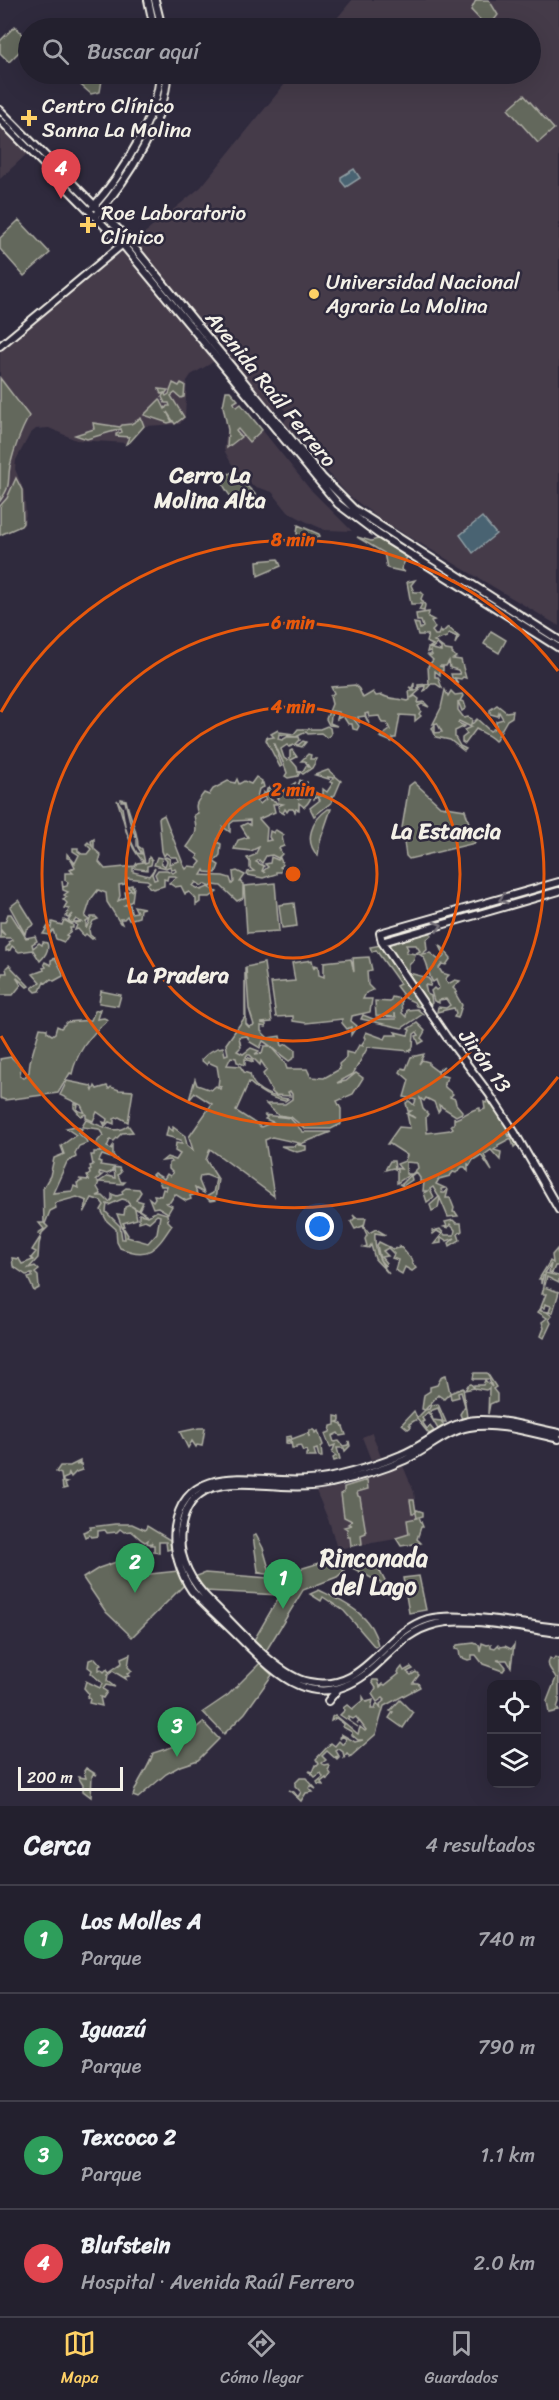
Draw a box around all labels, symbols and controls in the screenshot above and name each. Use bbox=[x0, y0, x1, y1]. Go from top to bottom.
search box bbox=[18, 18, 541, 84]
text: Buscar aquí bbox=[87, 32, 199, 71]
icon: search bbox=[39, 35, 72, 68]
place label: Centro Clínico Sanna La Molina bbox=[42, 87, 192, 149]
marker: Centro Clínico Sanna La Molina bbox=[20, 109, 38, 127]
pin: 4 bbox=[42, 150, 80, 199]
place label: Roe Laboratorio Clínico bbox=[101, 194, 247, 256]
marker: Roe Laboratorio Clínico bbox=[79, 216, 97, 234]
place label: Universidad Nacional Agraria La Molina bbox=[325, 263, 521, 325]
marker: Universidad Nacional Agraria La Molina bbox=[307, 287, 321, 301]
street label: Avenida Raúl Ferrero bbox=[195, 301, 347, 476]
district label: Cerro La Molina Alta bbox=[153, 456, 266, 520]
text: 8 min bbox=[270, 524, 315, 556]
text: 6 min bbox=[270, 607, 315, 639]
text: 4 min bbox=[270, 691, 316, 723]
text: 2 min bbox=[270, 774, 315, 806]
district label: La Estancia bbox=[391, 812, 501, 851]
centre of rings bbox=[283, 864, 303, 884]
one-way arrow bbox=[498, 892, 509, 904]
one-way arrow bbox=[432, 921, 443, 933]
district label: La Pradera bbox=[127, 956, 229, 995]
street label: Jirón 13 bbox=[448, 1020, 522, 1102]
your location bbox=[305, 1212, 334, 1241]
district label: Rinconada del Lago bbox=[319, 1537, 428, 1607]
pin: 2 bbox=[116, 1544, 154, 1593]
pin: 1 bbox=[264, 1560, 302, 1609]
map controls bbox=[487, 1680, 541, 1788]
button: locate bbox=[487, 1680, 541, 1734]
pin: 3 bbox=[158, 1708, 196, 1757]
button: layers bbox=[487, 1734, 541, 1788]
text: 200 m bbox=[27, 1763, 73, 1792]
scale bar bbox=[18, 1764, 123, 1792]
text: Cerca bbox=[24, 1822, 90, 1868]
text: 4 resultados bbox=[426, 1828, 535, 1863]
text: Los Molles A bbox=[81, 1902, 202, 1941]
text: 1 bbox=[39, 1922, 48, 1957]
text: 740 m bbox=[478, 1922, 535, 1957]
text: Parque bbox=[81, 1941, 141, 1976]
text: Iguazú bbox=[81, 2010, 146, 2049]
text: 2 bbox=[38, 2030, 49, 2065]
text: 790 m bbox=[478, 2030, 535, 2065]
text: Parque bbox=[81, 2049, 141, 2084]
text: Texcoco 2 bbox=[81, 2118, 176, 2157]
text: 3 bbox=[38, 2138, 49, 2173]
text: 1.1 km bbox=[481, 2138, 535, 2173]
text: Parque bbox=[81, 2157, 141, 2192]
text: Blufstein bbox=[81, 2226, 170, 2265]
text: 4 bbox=[37, 2246, 50, 2281]
text: 2.0 km bbox=[474, 2246, 535, 2281]
text: Hospital · Avenida Raúl Ferrero bbox=[81, 2265, 354, 2300]
tab: Mapa bbox=[61, 2327, 98, 2392]
tab: Cómo llegar bbox=[220, 2327, 303, 2392]
tab: Guardados bbox=[425, 2327, 498, 2392]

